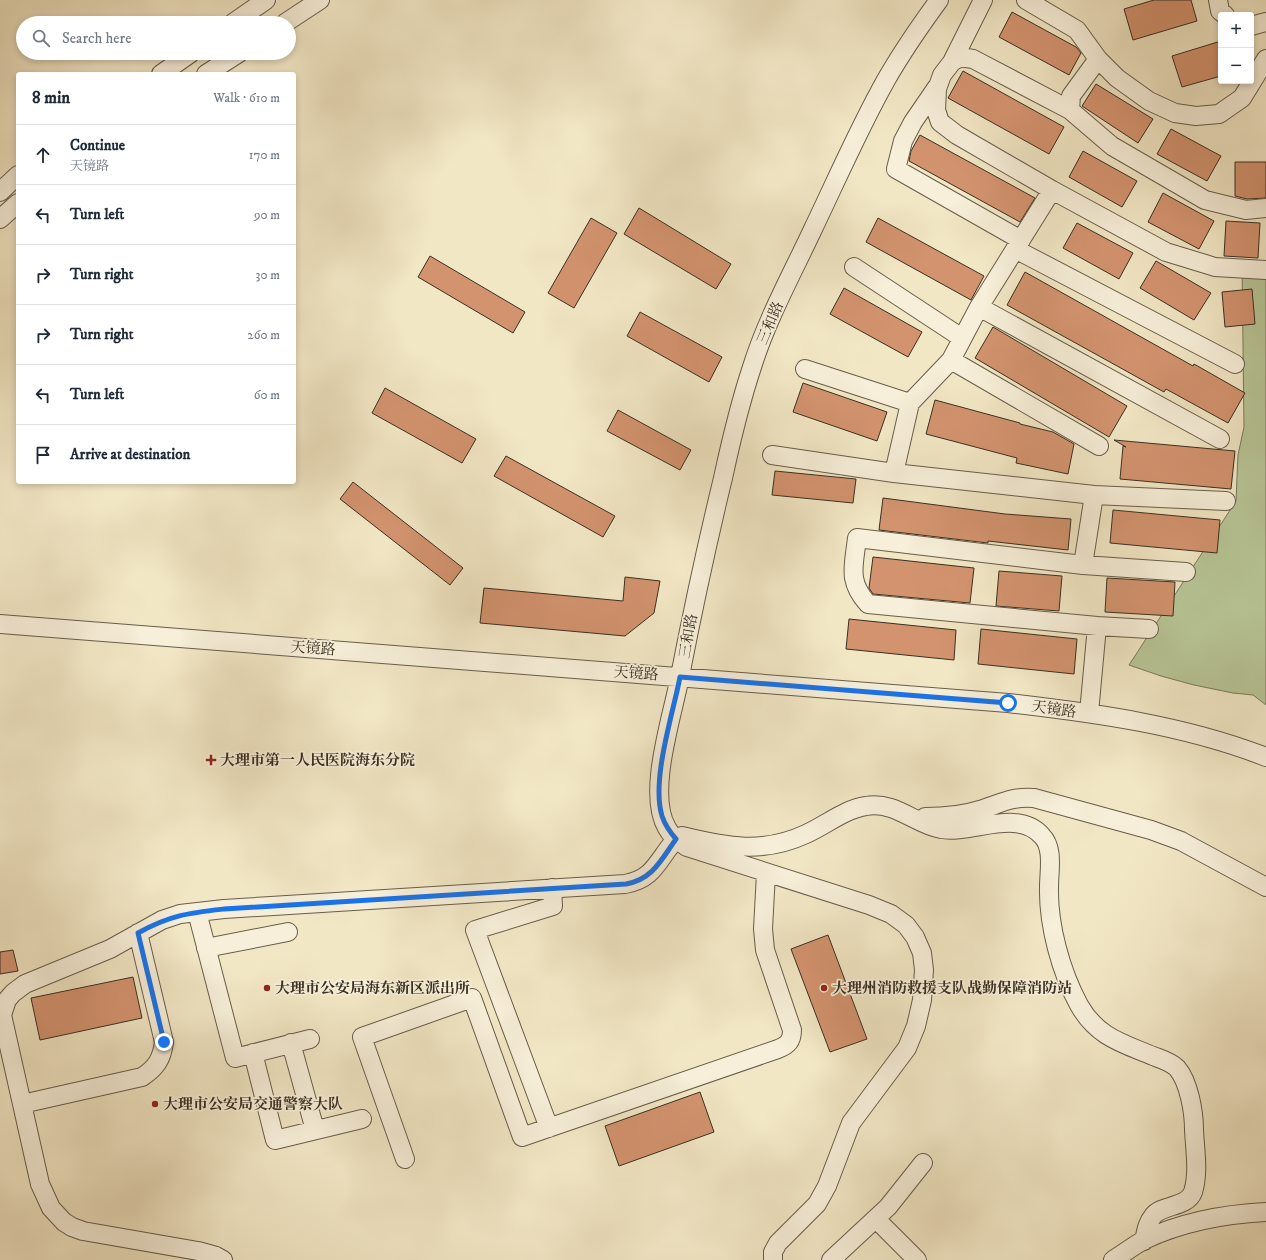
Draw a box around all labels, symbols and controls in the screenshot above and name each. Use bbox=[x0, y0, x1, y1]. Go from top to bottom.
map controls bbox=[1218, 12, 1254, 84]
button: + bbox=[1218, 12, 1254, 48]
search box bbox=[16, 16, 296, 60]
icon: search bbox=[30, 27, 52, 49]
text: Search here bbox=[62, 29, 131, 48]
button: − bbox=[1218, 48, 1254, 84]
text: 8 min bbox=[32, 87, 70, 109]
text: Walk · 610 m bbox=[213, 90, 280, 106]
text: Continue bbox=[70, 136, 125, 155]
icon: ahead bbox=[32, 144, 54, 166]
text: 170 m bbox=[249, 147, 280, 163]
text: 天镜路 bbox=[70, 158, 109, 174]
icon: left bbox=[32, 204, 54, 226]
text: Turn left bbox=[70, 205, 124, 224]
text: 90 m bbox=[254, 207, 280, 223]
icon: right bbox=[32, 264, 54, 286]
text: Turn right bbox=[70, 265, 133, 284]
text: 30 m bbox=[256, 267, 280, 283]
street label: 三和路 bbox=[753, 299, 788, 348]
icon: right bbox=[32, 324, 54, 346]
text: Turn right bbox=[70, 325, 133, 344]
text: 260 m bbox=[247, 327, 280, 343]
icon: left bbox=[32, 384, 54, 406]
text: Turn left bbox=[70, 385, 124, 404]
text: 60 m bbox=[254, 387, 280, 403]
icon: arrive bbox=[32, 444, 54, 466]
text: Arrive at destination bbox=[70, 445, 190, 464]
street label: 三和路 bbox=[675, 612, 702, 660]
street label: 天镜路 bbox=[290, 637, 336, 660]
street label: 天镜路 bbox=[613, 662, 659, 685]
route start bbox=[999, 694, 1017, 712]
street label: 天镜路 bbox=[1030, 697, 1078, 722]
place label: 大理市第一人民医院海东分院 bbox=[220, 751, 415, 770]
marker: 大理市第一人民医院海东分院 bbox=[205, 754, 217, 766]
place label: 大理市公安局海东新区派出所 bbox=[275, 979, 470, 998]
place label: 大理州消防救援支队战勤保障消防站 bbox=[832, 979, 1072, 998]
marker: 大理市公安局海东新区派出所 bbox=[262, 983, 272, 993]
marker: 大理州消防救援支队战勤保障消防站 bbox=[819, 983, 829, 993]
route end bbox=[155, 1033, 173, 1051]
place label: 大理市公安局交通警察大队 bbox=[163, 1095, 343, 1114]
marker: 大理市公安局交通警察大队 bbox=[150, 1099, 160, 1109]

